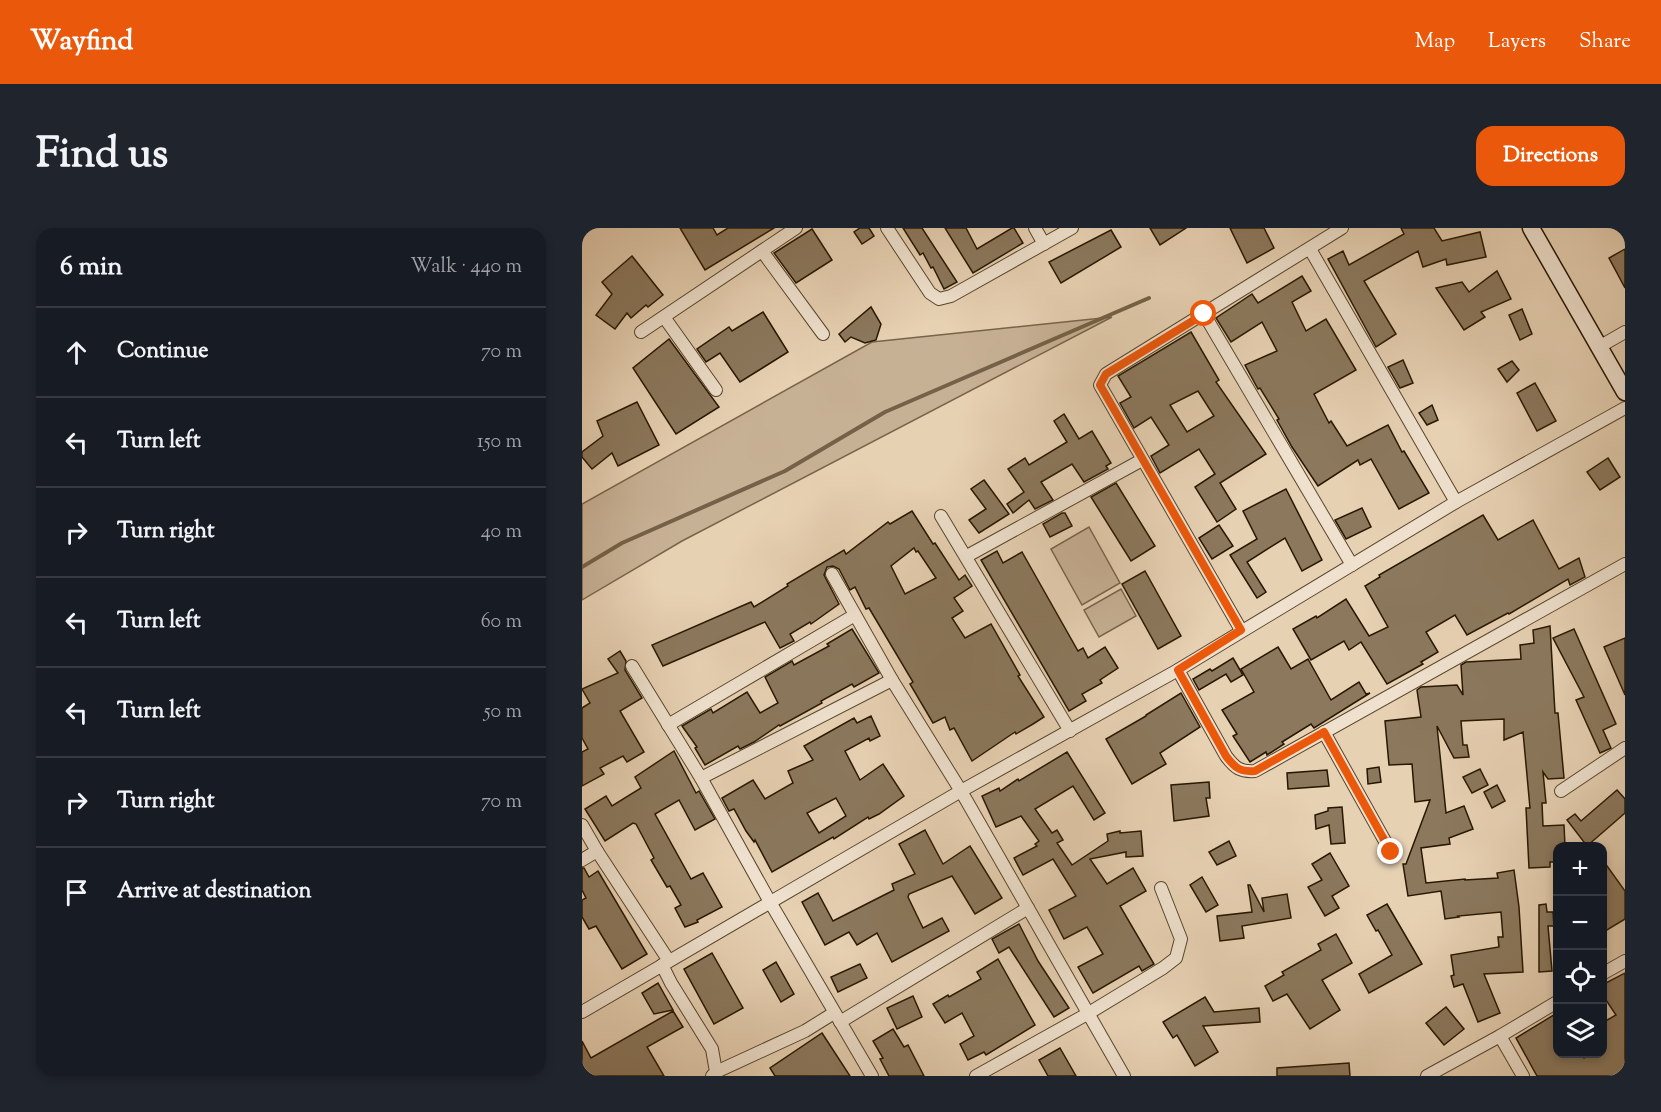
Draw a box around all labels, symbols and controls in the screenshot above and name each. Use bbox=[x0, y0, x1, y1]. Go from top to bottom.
text: Wayfind bbox=[30, 22, 133, 62]
text: Map bbox=[1415, 27, 1455, 57]
text: Layers bbox=[1488, 27, 1546, 57]
text: Share bbox=[1579, 27, 1631, 57]
text: Find us bbox=[36, 126, 168, 186]
button: Directions bbox=[1476, 126, 1625, 186]
text: 6 min bbox=[60, 249, 123, 286]
text: Walk · 440 m bbox=[410, 253, 522, 282]
route start bbox=[1190, 300, 1216, 326]
icon: ahead bbox=[60, 336, 93, 369]
text: Continue bbox=[117, 336, 208, 368]
text: 70 m bbox=[481, 338, 522, 367]
icon: left bbox=[60, 426, 93, 459]
text: Turn left bbox=[117, 426, 200, 458]
text: 150 m bbox=[477, 428, 522, 457]
icon: right bbox=[60, 516, 93, 549]
text: Turn right bbox=[117, 516, 214, 548]
text: 40 m bbox=[481, 518, 522, 547]
icon: left bbox=[60, 606, 93, 639]
text: Turn left bbox=[117, 606, 200, 638]
text: 60 m bbox=[481, 608, 522, 637]
icon: left bbox=[60, 696, 93, 729]
text: Turn left bbox=[117, 696, 200, 728]
text: 50 m bbox=[484, 698, 522, 727]
icon: right bbox=[60, 786, 93, 819]
text: Turn right bbox=[117, 786, 214, 818]
text: 70 m bbox=[481, 788, 522, 817]
route end bbox=[1377, 838, 1403, 864]
map controls bbox=[1553, 842, 1607, 1058]
button: + bbox=[1553, 842, 1607, 896]
icon: arrive bbox=[60, 876, 93, 909]
text: Arrive at destination bbox=[117, 876, 312, 908]
button: − bbox=[1553, 896, 1607, 950]
button: locate bbox=[1553, 950, 1607, 1004]
button: layers bbox=[1553, 1004, 1607, 1058]

